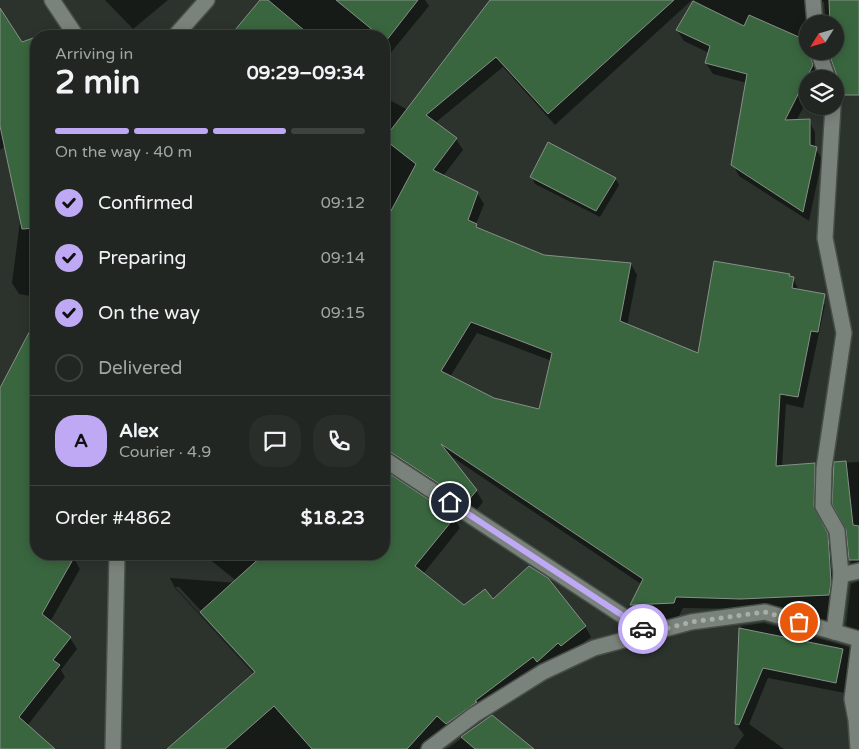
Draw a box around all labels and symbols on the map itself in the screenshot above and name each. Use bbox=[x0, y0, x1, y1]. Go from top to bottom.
north arrow bbox=[799, 15, 844, 60]
pin bbox=[429, 481, 471, 523]
pin bbox=[778, 601, 820, 643]
courier bbox=[618, 604, 668, 654]

